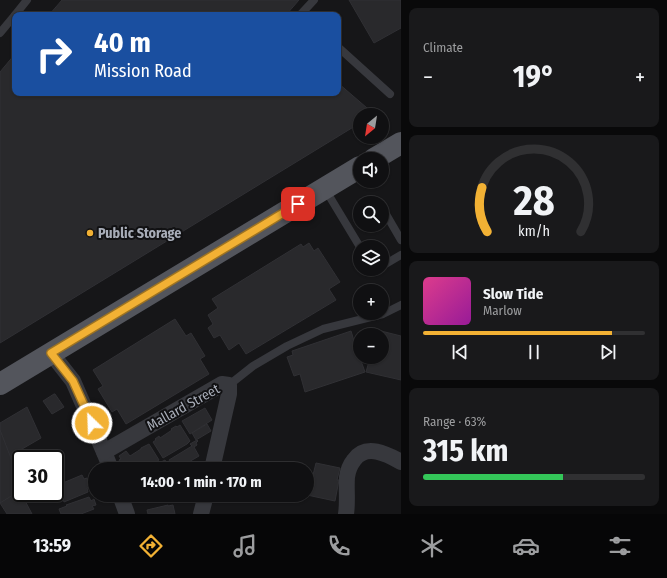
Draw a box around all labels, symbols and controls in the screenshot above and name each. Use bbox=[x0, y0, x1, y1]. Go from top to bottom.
text: 40 m bbox=[94, 26, 151, 59]
icon: right bbox=[28, 28, 80, 80]
text: Climate bbox=[423, 40, 463, 55]
text: 19° bbox=[513, 59, 555, 95]
text: Mission Road bbox=[94, 60, 192, 82]
text: − bbox=[423, 64, 433, 91]
text: + bbox=[635, 64, 645, 91]
north arrow bbox=[353, 108, 389, 144]
map controls bbox=[353, 108, 389, 364]
button: sound bbox=[353, 152, 389, 188]
text: 28 bbox=[512, 176, 555, 226]
pin bbox=[281, 187, 315, 221]
icon: arrive bbox=[287, 193, 309, 215]
button: search bbox=[353, 196, 389, 232]
text: km/h bbox=[518, 222, 550, 239]
place label: Public Storage bbox=[98, 225, 181, 242]
marker: Public Storage bbox=[85, 228, 95, 238]
button: layers bbox=[353, 240, 389, 276]
button: + bbox=[353, 284, 389, 320]
text: Slow Tide bbox=[483, 285, 543, 303]
text: Marlow bbox=[483, 303, 522, 318]
button: − bbox=[353, 328, 389, 364]
icon: previous bbox=[449, 341, 471, 363]
icon: pause bbox=[523, 341, 545, 363]
icon: next bbox=[597, 341, 619, 363]
street label: Mallard Street bbox=[144, 380, 223, 434]
position arrow bbox=[71, 402, 113, 444]
text: Range · 63% bbox=[423, 414, 486, 429]
text: 315 km bbox=[423, 433, 508, 469]
speed limit sign: 30 bbox=[12, 450, 64, 502]
text: 14:00 · 1 min · 170 m bbox=[140, 473, 262, 491]
icon: directions bbox=[137, 532, 165, 560]
icon: music bbox=[231, 532, 259, 560]
icon: phone bbox=[325, 532, 353, 560]
icon: climate bbox=[418, 532, 446, 560]
icon: car bbox=[512, 532, 540, 560]
icon: filters bbox=[606, 532, 634, 560]
text: 13:59 bbox=[33, 535, 71, 557]

